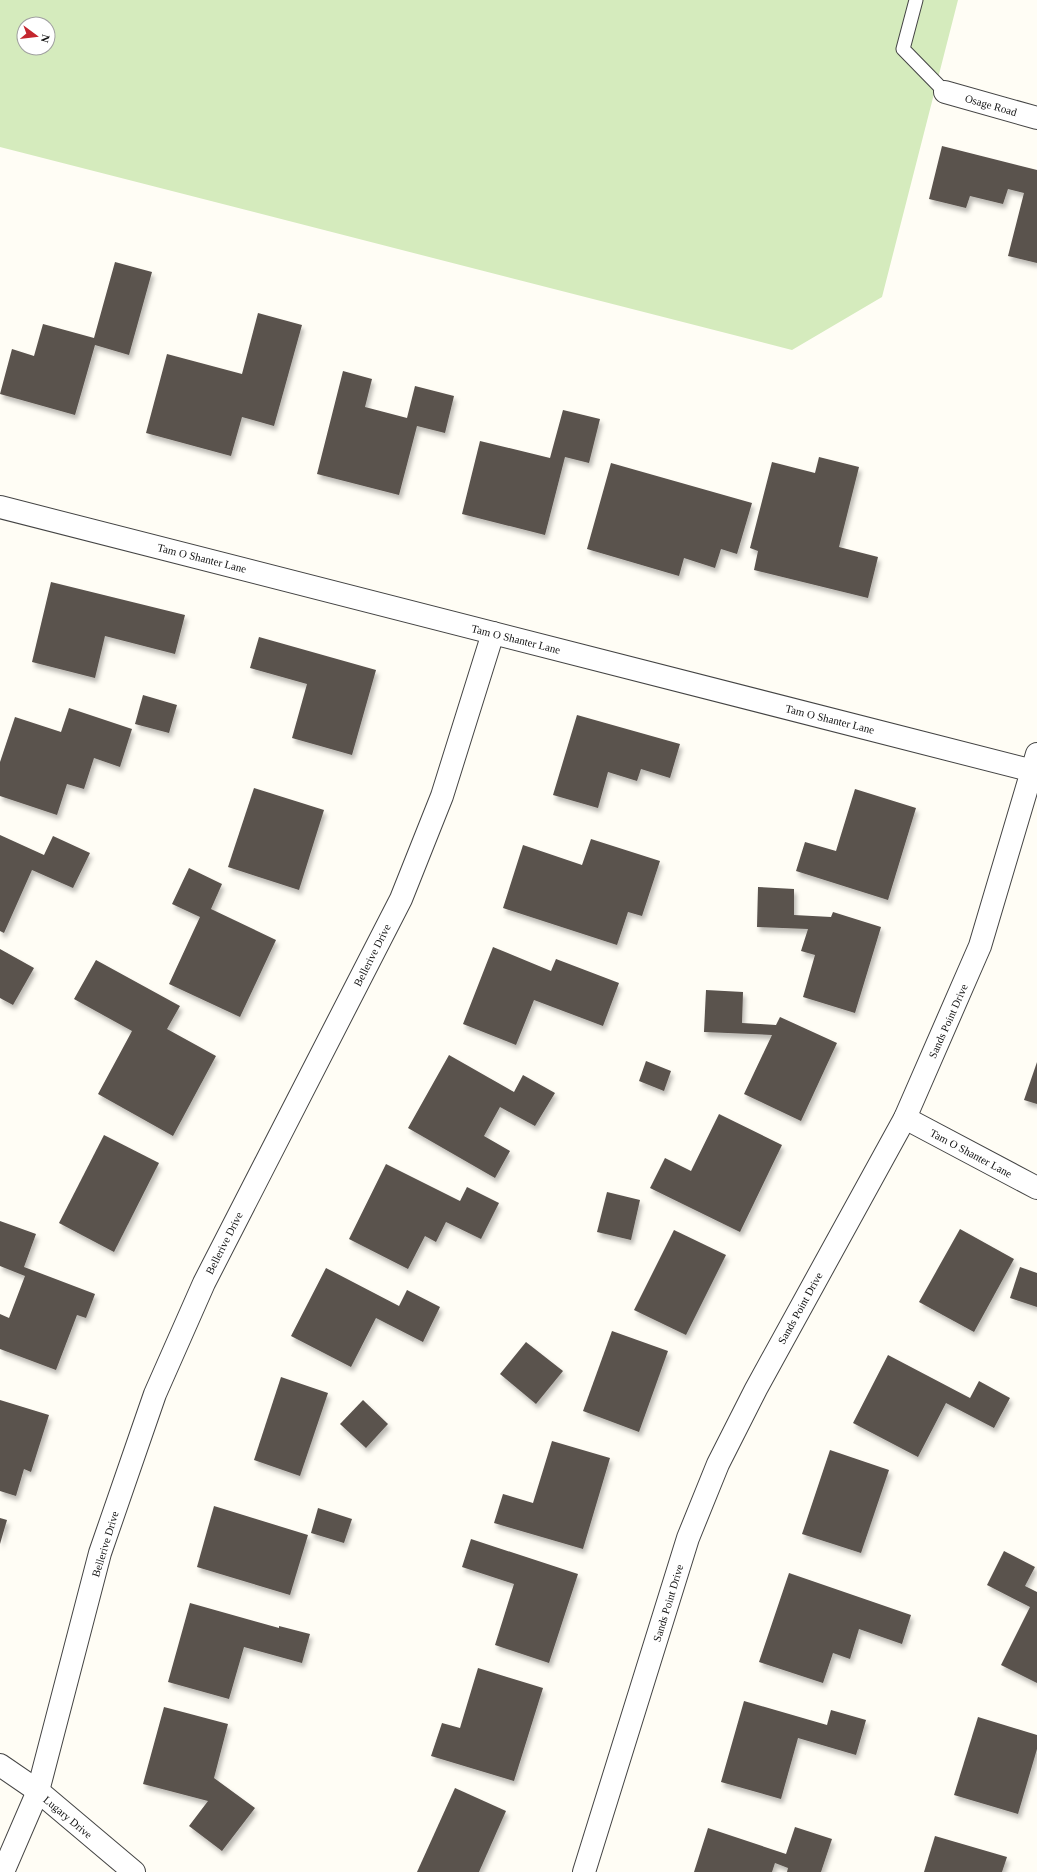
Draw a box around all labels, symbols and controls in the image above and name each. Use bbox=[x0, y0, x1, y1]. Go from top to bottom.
north arrow bbox=[16, 16, 56, 56]
text: N bbox=[39, 33, 52, 44]
street label: Osage Road bbox=[964, 92, 1019, 118]
street label: Tam O Shanter Lane bbox=[156, 541, 248, 575]
street label: Tam O Shanter Lane bbox=[470, 622, 562, 656]
street label: Tam O Shanter Lane bbox=[784, 702, 876, 736]
street label: Bellerive Drive bbox=[351, 922, 393, 988]
street label: Sands Point Drive bbox=[926, 982, 970, 1060]
street label: Tam O Shanter Lane bbox=[928, 1126, 1014, 1180]
street label: Bellerive Drive bbox=[203, 1210, 245, 1276]
street label: Sands Point Drive bbox=[775, 1270, 825, 1346]
street label: Bellerive Drive bbox=[89, 1510, 121, 1578]
street label: Sands Point Drive bbox=[651, 1563, 685, 1643]
street label: Lugary Drive bbox=[41, 1793, 95, 1841]

